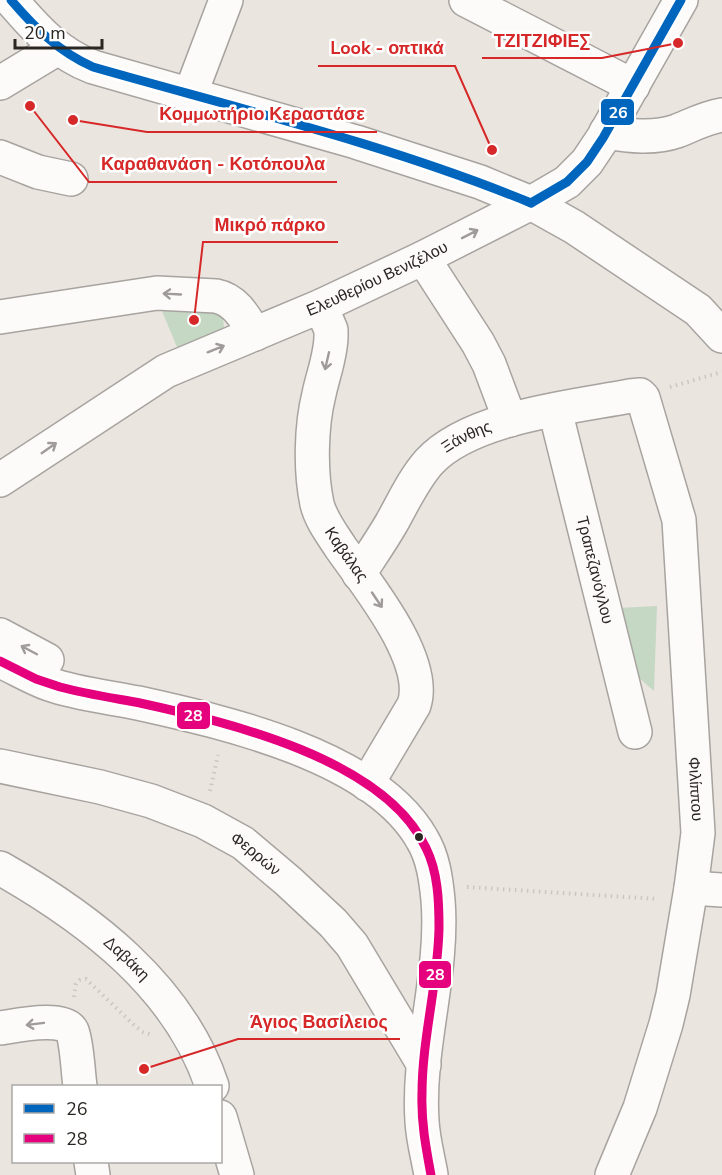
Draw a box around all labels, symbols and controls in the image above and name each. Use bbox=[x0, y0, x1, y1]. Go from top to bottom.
scale bar bbox=[15, 12, 102, 50]
text: 20 m bbox=[24, 21, 66, 45]
callout: ΤΖΙΤΖΙΦΙΕΣ bbox=[482, 22, 602, 58]
text: ΤΖΙΤΖΙΦΙΕΣ bbox=[494, 29, 590, 53]
callout: Look - οπτικά bbox=[318, 30, 455, 66]
text: Look - οπτικά bbox=[330, 36, 444, 60]
callout: Κομμωτήριο Κεραστάσε bbox=[147, 96, 377, 132]
line badge: 26 bbox=[600, 98, 635, 126]
text: Κομμωτήριο Κεραστάσε bbox=[159, 102, 365, 126]
text: 26 bbox=[608, 102, 628, 124]
callout: Καραθανάση - Κοτόπουλα bbox=[89, 146, 337, 182]
text: Καραθανάση - Κοτόπουλα bbox=[101, 152, 325, 176]
callout: Μικρό πάρκο bbox=[203, 206, 338, 242]
text: Μικρό πάρκο bbox=[215, 213, 325, 237]
one-way arrow bbox=[461, 228, 479, 239]
street label: Ελευθερίου Βενιζέλου bbox=[303, 236, 452, 322]
one-way arrow bbox=[163, 288, 183, 299]
one-way arrow bbox=[207, 343, 225, 354]
one-way arrow bbox=[320, 352, 332, 371]
street label: Ξάνθης bbox=[437, 415, 495, 458]
one-way arrow bbox=[40, 442, 57, 454]
street label: Τραπεζανόγλου bbox=[571, 514, 619, 626]
street label: Καβάλας bbox=[319, 523, 373, 587]
one-way arrow bbox=[371, 591, 383, 608]
one-way arrow bbox=[21, 644, 38, 656]
line badge: 28 bbox=[176, 701, 211, 730]
text: 28 bbox=[183, 705, 203, 727]
street label: Φιλίππου bbox=[682, 756, 708, 822]
street label: Φερρών bbox=[227, 827, 285, 881]
unlabelled marker bbox=[413, 831, 425, 843]
street label: Δαβάκη bbox=[99, 931, 155, 986]
line badge: 28 bbox=[418, 960, 452, 989]
text: 28 bbox=[425, 964, 445, 986]
callout: Άγιος Βασίλειος bbox=[238, 1003, 400, 1039]
text: Άγιος Βασίλειος bbox=[250, 1010, 388, 1034]
one-way arrow bbox=[25, 1019, 45, 1030]
legend bbox=[12, 1085, 222, 1163]
text: 26 bbox=[66, 1097, 88, 1121]
text: 28 bbox=[66, 1127, 88, 1151]

